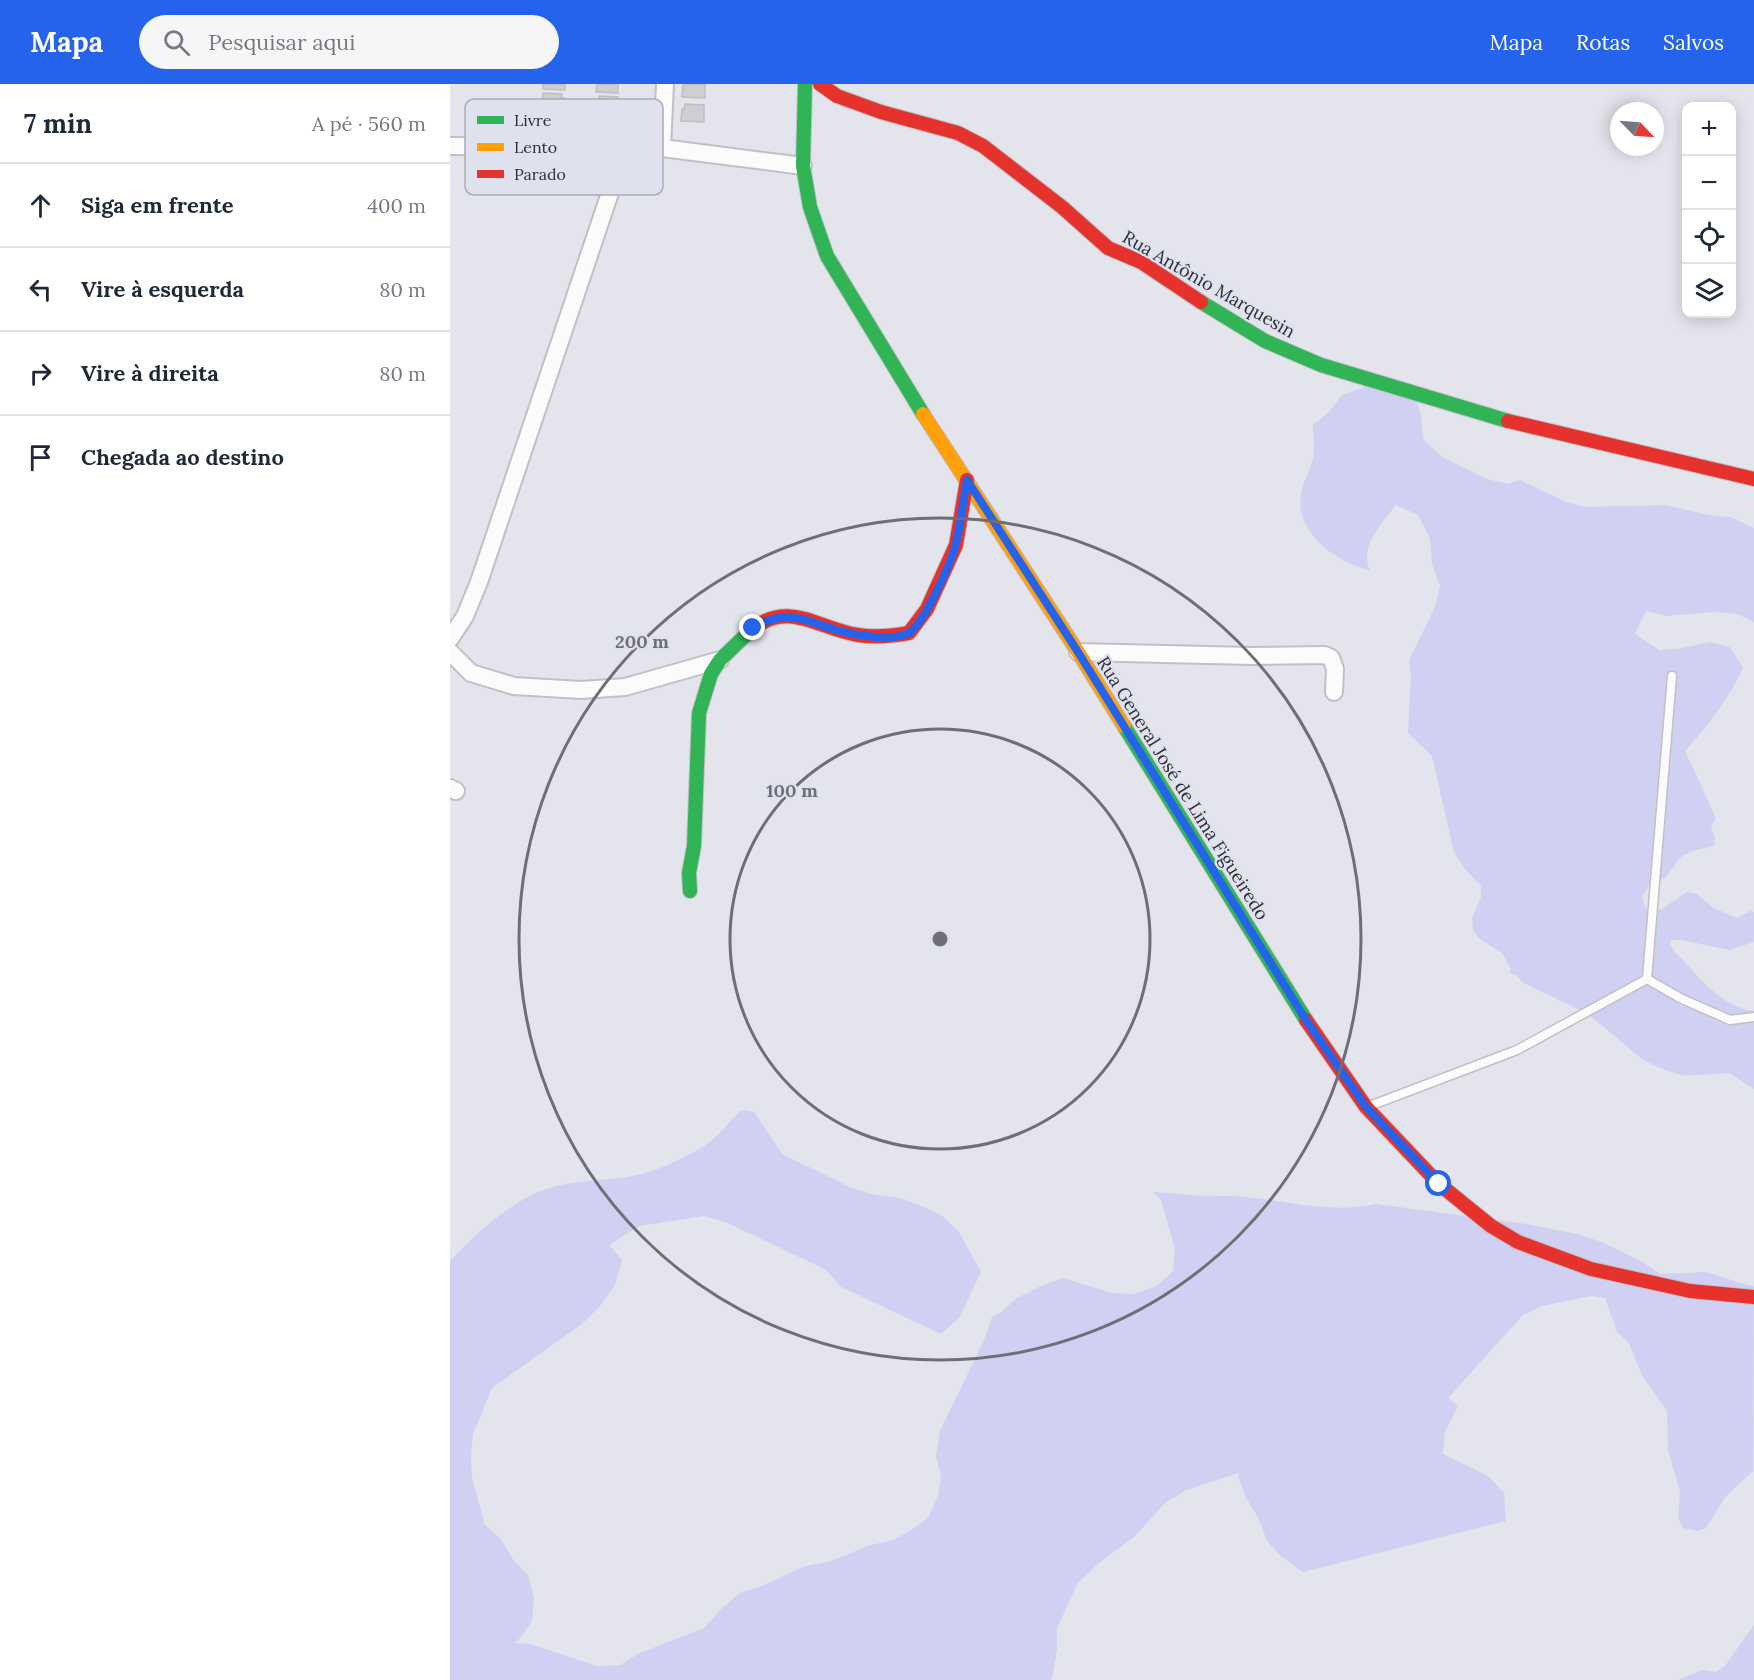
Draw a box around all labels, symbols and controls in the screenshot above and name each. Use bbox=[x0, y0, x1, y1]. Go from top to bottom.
search box bbox=[139, 15, 559, 69]
text: Mapa bbox=[30, 24, 103, 60]
icon: search bbox=[160, 26, 193, 59]
text: Pesquisar aqui bbox=[208, 28, 355, 56]
text: Mapa bbox=[1490, 29, 1543, 56]
text: Rotas bbox=[1576, 29, 1630, 56]
text: Salvos bbox=[1663, 29, 1724, 56]
legend bbox=[465, 99, 663, 195]
north arrow bbox=[1610, 102, 1664, 156]
map controls bbox=[1682, 102, 1736, 318]
button: + bbox=[1682, 102, 1736, 156]
text: 7 min bbox=[24, 107, 92, 140]
text: Livre bbox=[514, 110, 552, 130]
text: A pé · 560 m bbox=[312, 111, 426, 136]
text: Lento bbox=[514, 137, 557, 157]
button: − bbox=[1682, 156, 1736, 210]
text: Parado bbox=[514, 164, 566, 184]
icon: ahead bbox=[24, 189, 57, 222]
text: Siga em frente bbox=[81, 191, 234, 219]
text: 400 m bbox=[367, 193, 426, 218]
button: locate bbox=[1682, 210, 1736, 264]
street label: Rua Antônio Marquesin bbox=[1119, 225, 1299, 343]
button: layers bbox=[1682, 264, 1736, 318]
icon: left bbox=[24, 273, 57, 306]
text: Vire à esquerda bbox=[81, 275, 244, 303]
text: 80 m bbox=[379, 277, 426, 302]
icon: right bbox=[24, 357, 57, 390]
text: Vire à direita bbox=[81, 359, 219, 387]
text: 80 m bbox=[379, 361, 426, 386]
icon: arrive bbox=[24, 441, 57, 474]
text: Chegada ao destino bbox=[81, 443, 284, 471]
route end bbox=[739, 614, 765, 640]
text: 200 m bbox=[615, 630, 669, 653]
street label: Rua General José de Lima Figueiredo bbox=[1092, 652, 1274, 924]
text: 100 m bbox=[766, 779, 818, 802]
centre of rings bbox=[930, 929, 950, 949]
route start bbox=[1425, 1170, 1451, 1196]

